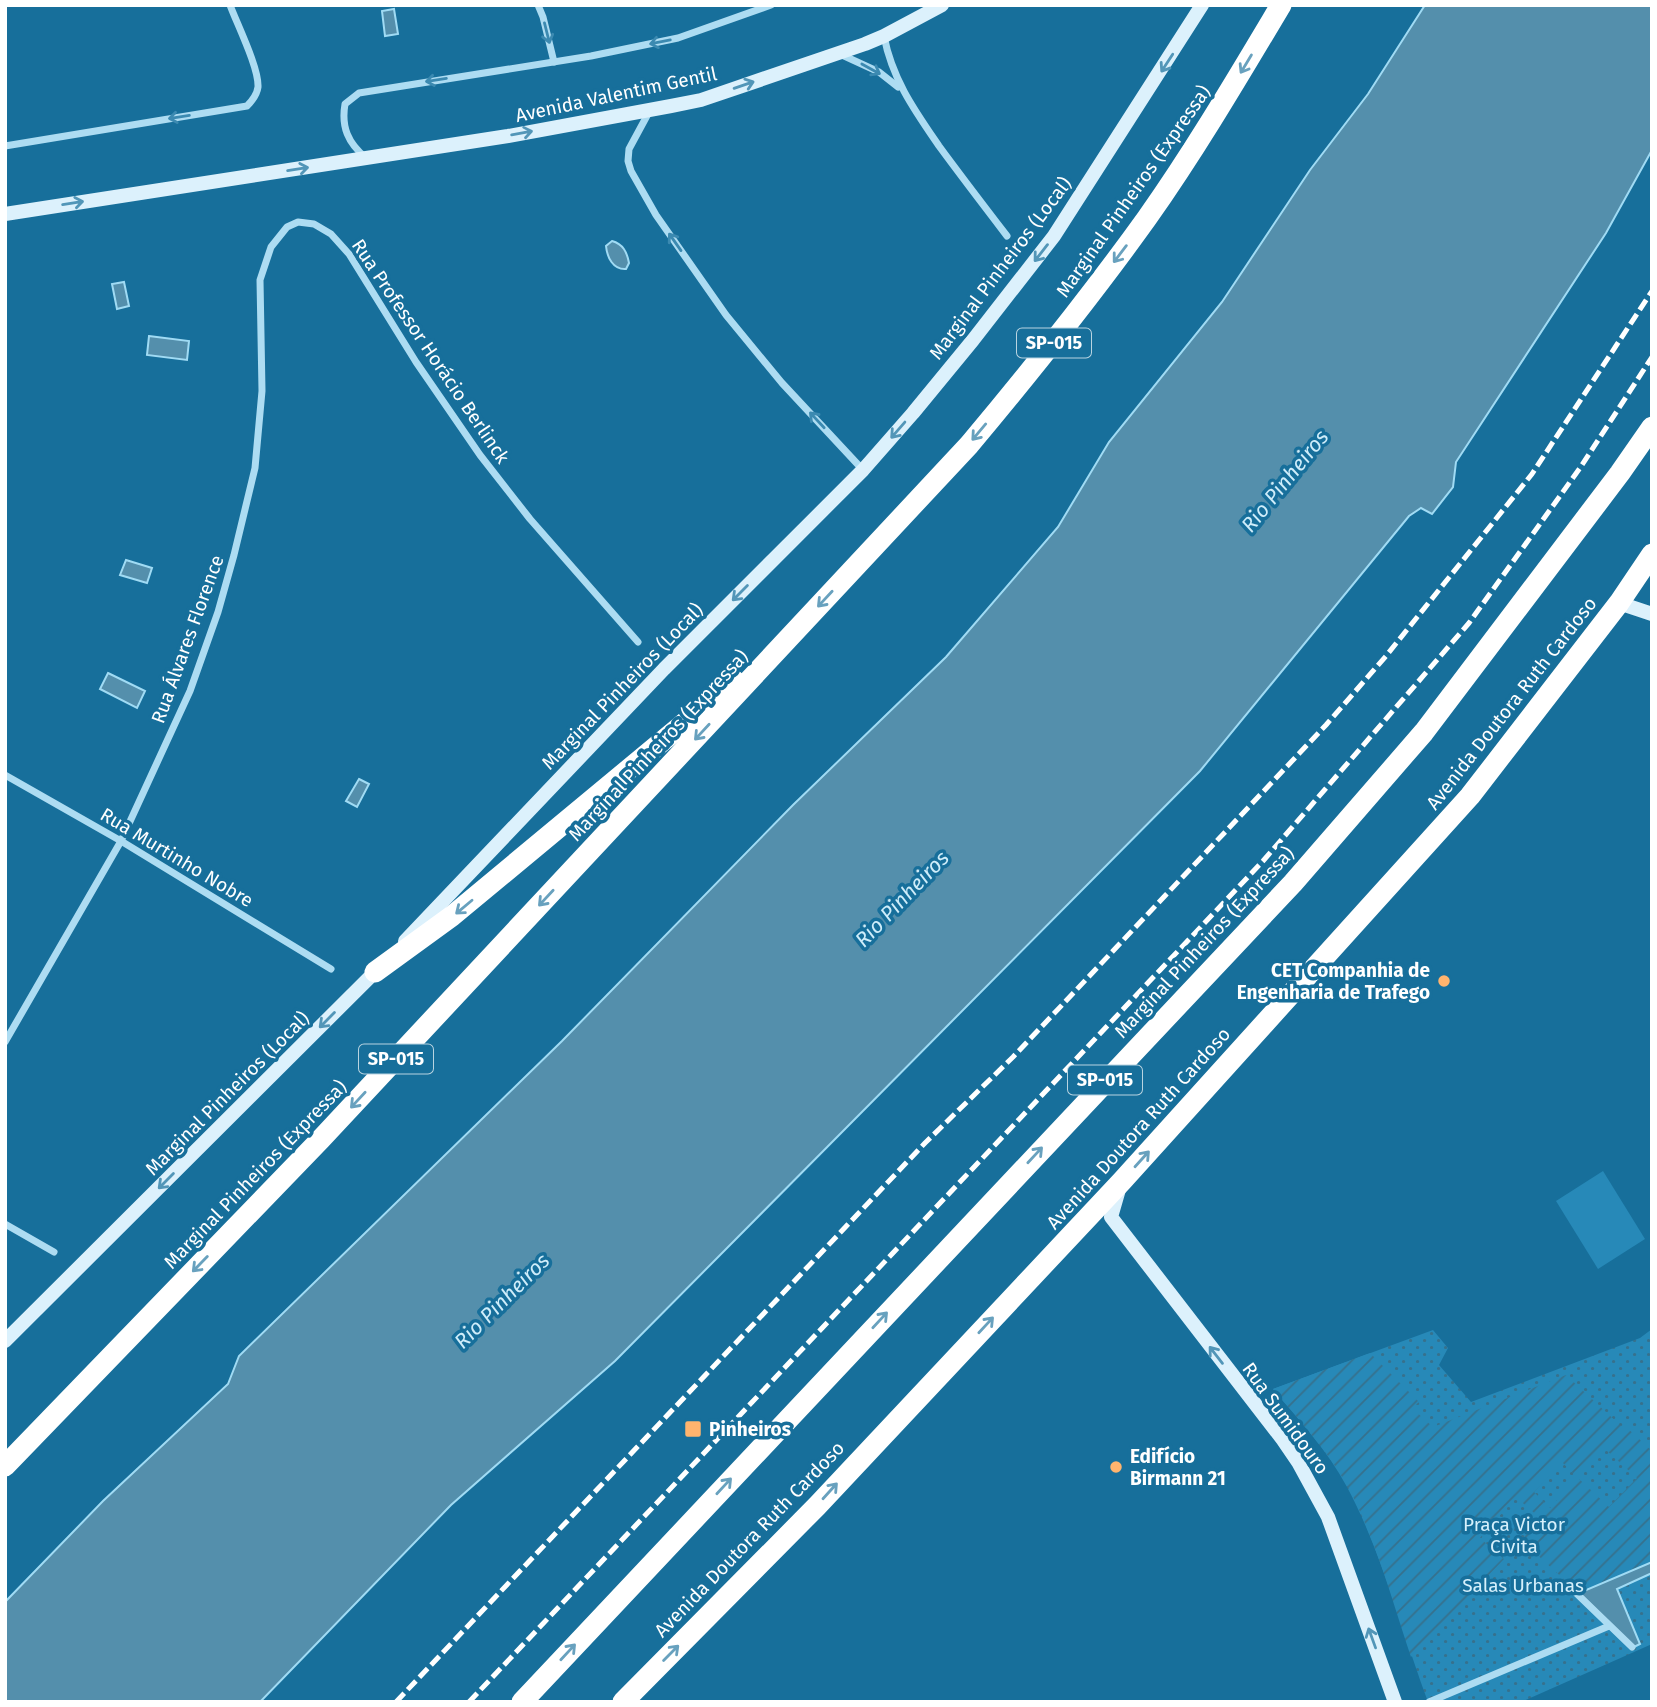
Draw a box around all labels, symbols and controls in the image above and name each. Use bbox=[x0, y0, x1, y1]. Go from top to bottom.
one-way arrow bbox=[541, 21, 554, 44]
one-way arrow bbox=[649, 35, 672, 49]
one-way arrow bbox=[1159, 53, 1173, 73]
one-way arrow bbox=[1239, 53, 1252, 74]
street label: Avenida Valentim Gentil bbox=[513, 62, 719, 127]
one-way arrow bbox=[861, 62, 881, 76]
one-way arrow bbox=[425, 74, 448, 87]
one-way arrow bbox=[733, 78, 755, 90]
street label: Marginal Pinheiros (Expressa) bbox=[1051, 81, 1215, 302]
one-way arrow bbox=[168, 111, 191, 124]
one-way arrow bbox=[510, 126, 533, 139]
one-way arrow bbox=[286, 162, 308, 175]
street label: Marginal Pinheiros (Local) bbox=[924, 173, 1077, 364]
one-way arrow bbox=[61, 196, 84, 209]
one-way arrow bbox=[668, 233, 682, 252]
street label: Rua Professor Horácio Berlinck bbox=[347, 235, 515, 468]
one-way arrow bbox=[1033, 243, 1048, 261]
one-way arrow bbox=[1113, 244, 1128, 263]
road number: SP-015 bbox=[1017, 328, 1091, 358]
one-way arrow bbox=[808, 412, 825, 429]
one-way arrow bbox=[890, 421, 906, 439]
one-way arrow bbox=[971, 423, 987, 441]
water label: Rio Pinheiros bbox=[1236, 424, 1334, 537]
street label: Rua Álvares Florence bbox=[146, 552, 229, 727]
one-way arrow bbox=[731, 584, 748, 601]
one-way arrow bbox=[817, 590, 833, 608]
street label: Avenida Doutora Ruth Cardoso bbox=[1421, 592, 1602, 814]
street label: Marginal Pinheiros (Local) bbox=[537, 598, 708, 774]
street label: Marginal Pinheiros (Expressa) bbox=[564, 645, 753, 846]
one-way arrow bbox=[693, 723, 710, 740]
street label: Rua Murtinho Nobre bbox=[96, 803, 257, 912]
street label: Marginal Pinheiros (Expressa) bbox=[1110, 842, 1299, 1043]
water label: Rio Pinheiros bbox=[849, 845, 955, 953]
one-way arrow bbox=[538, 889, 555, 906]
one-way arrow bbox=[455, 899, 473, 914]
place label: CET Companhia de Engenharia de Trafego bbox=[1237, 959, 1430, 1004]
marker: CET Companhia de Engenharia de Trafego bbox=[1436, 973, 1452, 989]
street label: Marginal Pinheiros (Local) bbox=[141, 1007, 314, 1180]
one-way arrow bbox=[319, 1012, 336, 1029]
street label: Avenida Doutora Ruth Cardoso bbox=[1042, 1023, 1235, 1234]
road number: SP-015 bbox=[359, 1044, 433, 1074]
road number: SP-015 bbox=[1068, 1065, 1142, 1094]
street label: Marginal Pinheiros (Expressa) bbox=[159, 1075, 352, 1273]
one-way arrow bbox=[349, 1091, 366, 1108]
one-way arrow bbox=[1027, 1146, 1044, 1163]
one-way arrow bbox=[1134, 1150, 1150, 1168]
one-way arrow bbox=[158, 1172, 175, 1189]
water label: Rio Pinheiros bbox=[449, 1248, 555, 1354]
one-way arrow bbox=[191, 1255, 208, 1272]
one-way arrow bbox=[871, 1312, 888, 1329]
one-way arrow bbox=[978, 1316, 994, 1334]
one-way arrow bbox=[1209, 1347, 1224, 1365]
street label: Rua Sumidouro bbox=[1237, 1358, 1334, 1479]
place label: Pinheiros bbox=[709, 1418, 791, 1441]
marker: Pinheiros bbox=[683, 1419, 703, 1439]
street label: Avenida Doutora Ruth Cardoso bbox=[650, 1437, 849, 1642]
place label: Edifício Birmann 21 bbox=[1130, 1445, 1226, 1490]
marker: Edifício Birmann 21 bbox=[1108, 1459, 1124, 1475]
one-way arrow bbox=[715, 1478, 732, 1495]
one-way arrow bbox=[822, 1482, 838, 1500]
park label: Praça Victor Civita bbox=[1463, 1513, 1566, 1558]
park label: Salas Urbanas bbox=[1462, 1574, 1584, 1597]
one-way arrow bbox=[1365, 1627, 1377, 1649]
one-way arrow bbox=[560, 1644, 577, 1661]
one-way arrow bbox=[662, 1645, 679, 1662]

